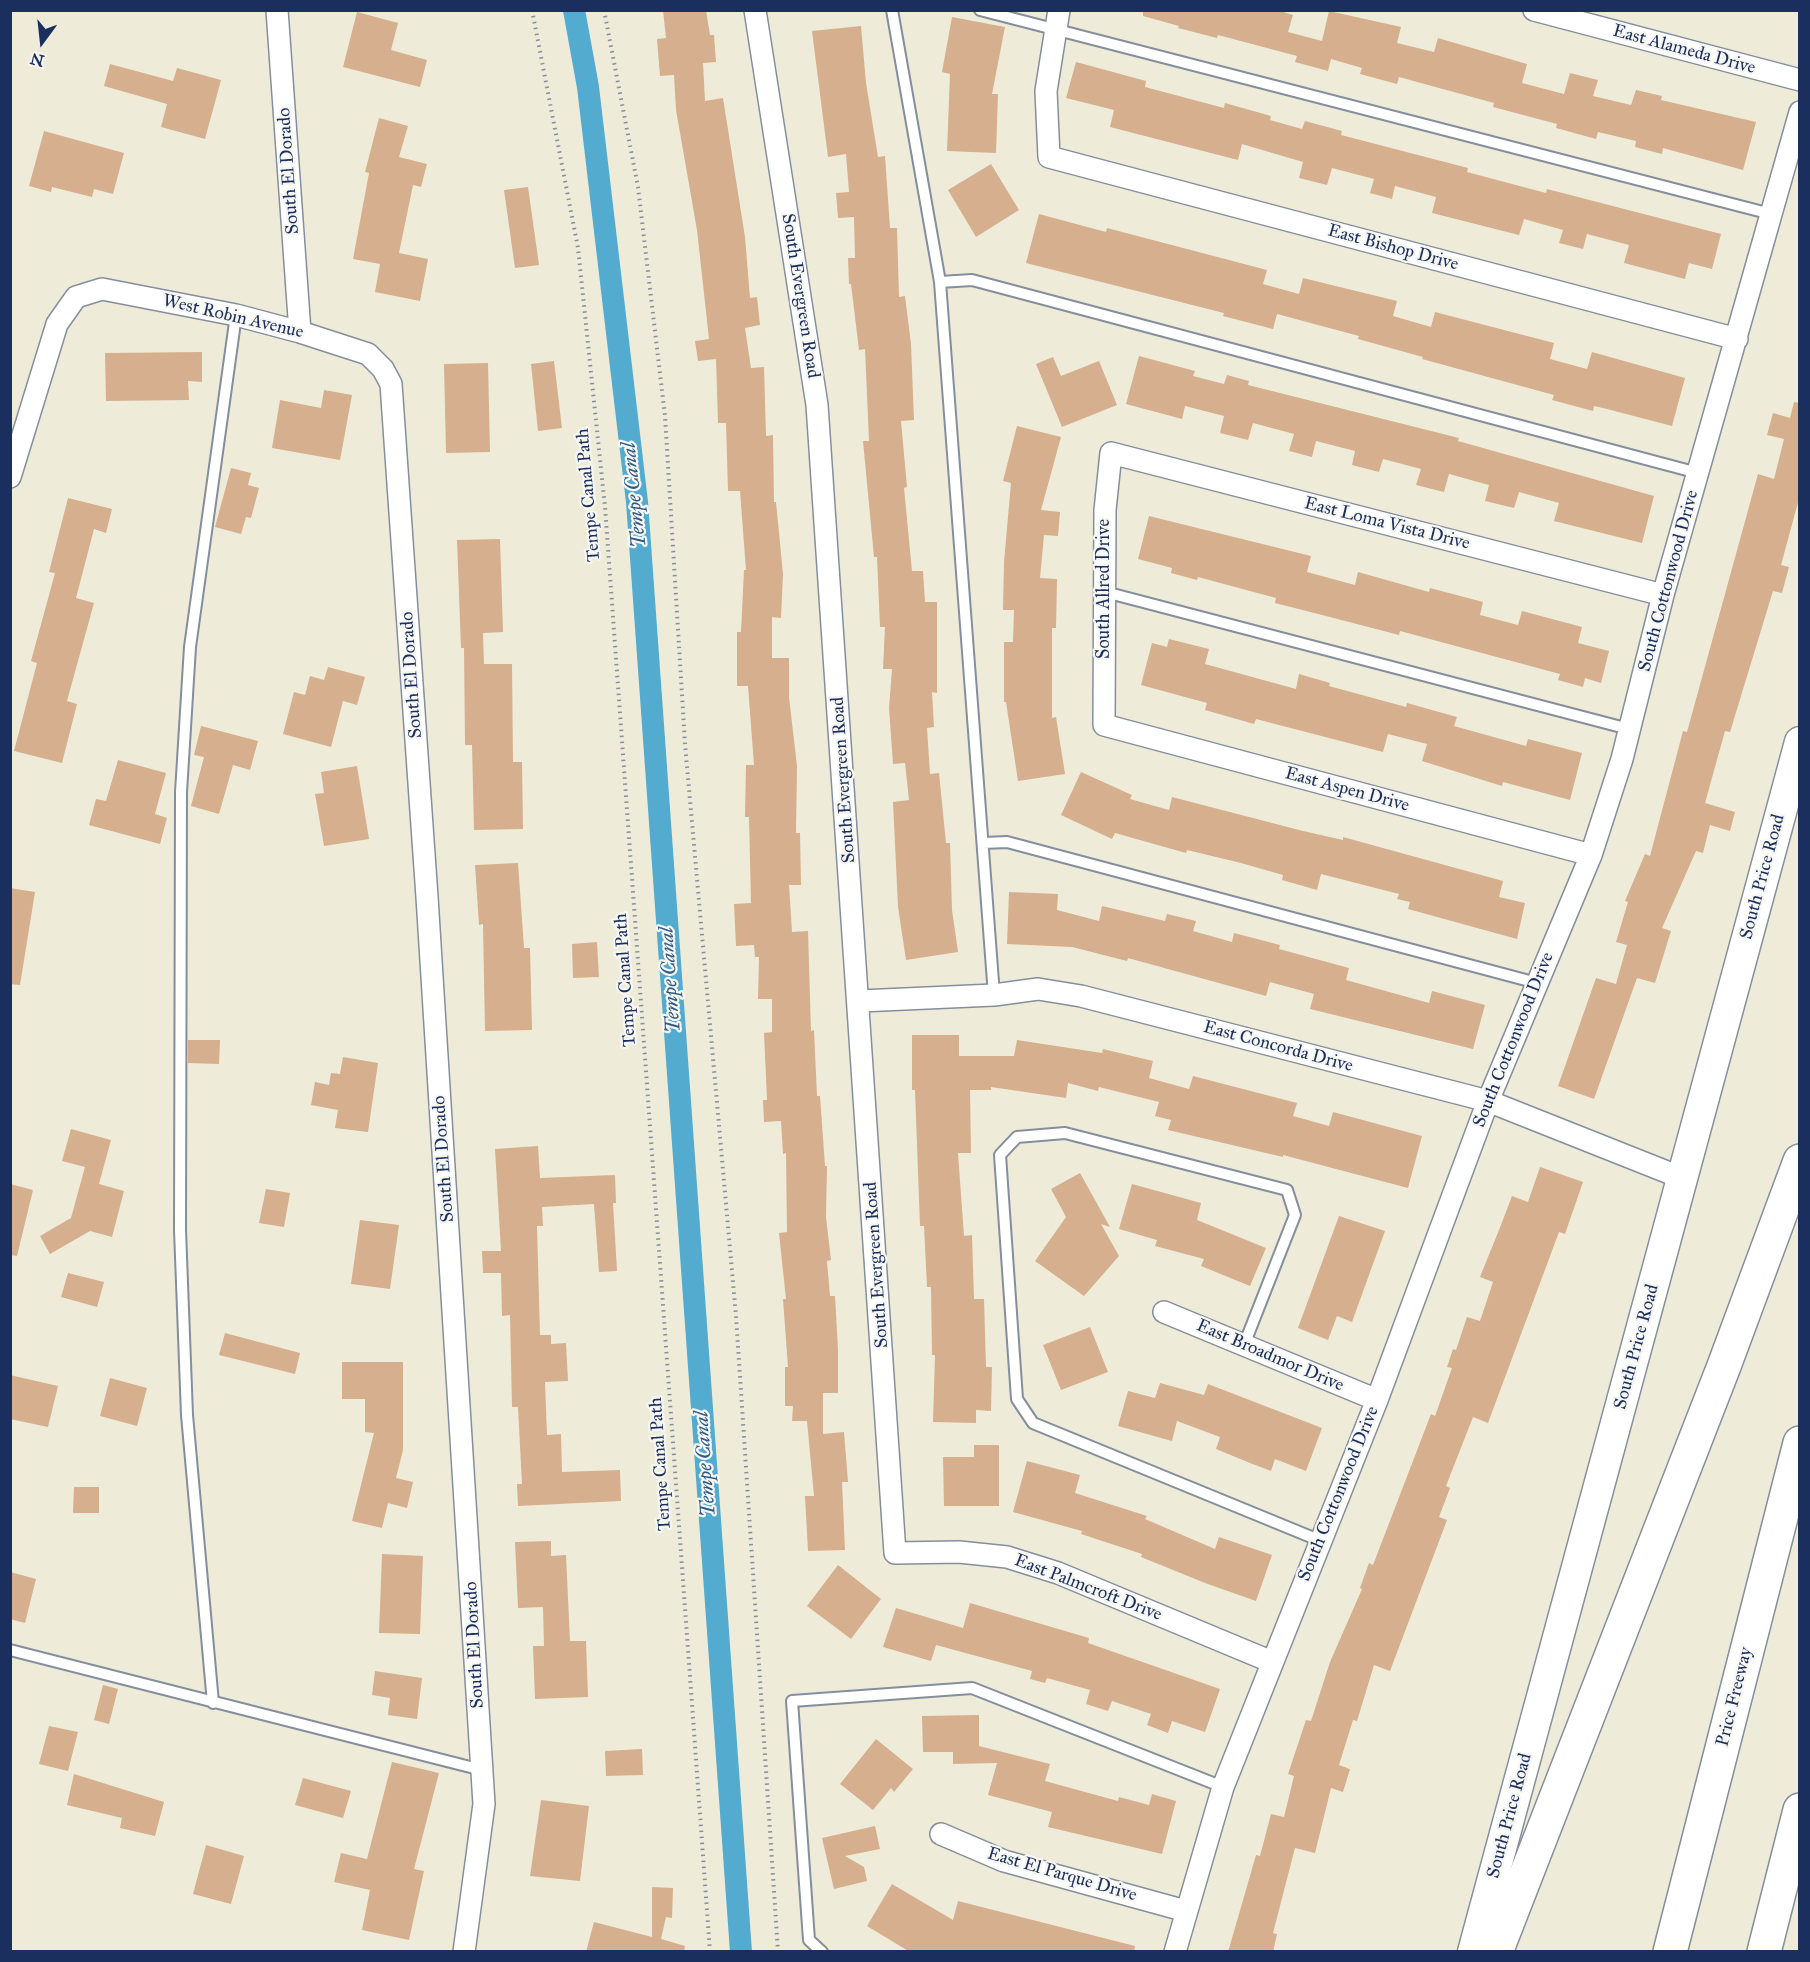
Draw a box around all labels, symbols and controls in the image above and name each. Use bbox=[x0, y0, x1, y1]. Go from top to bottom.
north arrow bbox=[12, 12, 72, 72]
street label: East Alameda Drive bbox=[1610, 21, 1758, 79]
text: N bbox=[28, 49, 46, 71]
street label: South El Dorado bbox=[274, 107, 304, 235]
street label: South Evergreen Road bbox=[776, 212, 824, 380]
street label: East Bishop Drive bbox=[1325, 220, 1461, 276]
street label: West Robin Avenue bbox=[161, 290, 305, 344]
street label: Tempe Canal Path bbox=[572, 427, 606, 563]
water label: Tempe Canal bbox=[618, 441, 652, 549]
street label: South Cottonwood Drive bbox=[1634, 488, 1704, 674]
street label: East Loma Vista Drive bbox=[1302, 493, 1472, 555]
street label: South Allred Drive bbox=[1094, 519, 1116, 659]
street label: South El Dorado bbox=[397, 611, 427, 739]
street label: South Evergreen Road bbox=[827, 696, 861, 864]
street label: East Aspen Drive bbox=[1283, 763, 1411, 817]
street label: South Price Road bbox=[1736, 812, 1790, 942]
street label: Tempe Canal Path bbox=[611, 913, 641, 1047]
water label: Tempe Canal bbox=[655, 926, 687, 1034]
street label: South Cottonwood Drive bbox=[1469, 949, 1559, 1131]
street label: East Concorda Drive bbox=[1201, 1017, 1355, 1077]
street label: South El Dorado bbox=[429, 1095, 459, 1223]
street label: South Evergreen Road bbox=[860, 1181, 894, 1349]
street label: South Price Road bbox=[1610, 1282, 1664, 1412]
street label: East Broadmor Drive bbox=[1193, 1315, 1347, 1397]
street label: Tempe Canal Path bbox=[646, 1397, 676, 1531]
street label: South Cottonwood Drive bbox=[1294, 1403, 1384, 1585]
water label: Tempe Canal bbox=[690, 1410, 722, 1518]
street label: East Palmcroft Drive bbox=[1011, 1550, 1165, 1626]
street label: South El Dorado bbox=[461, 1581, 489, 1709]
street label: Price Freeway bbox=[1712, 1645, 1758, 1749]
street label: South Price Road bbox=[1483, 1751, 1537, 1881]
street label: East El Parque Drive bbox=[985, 1843, 1139, 1907]

